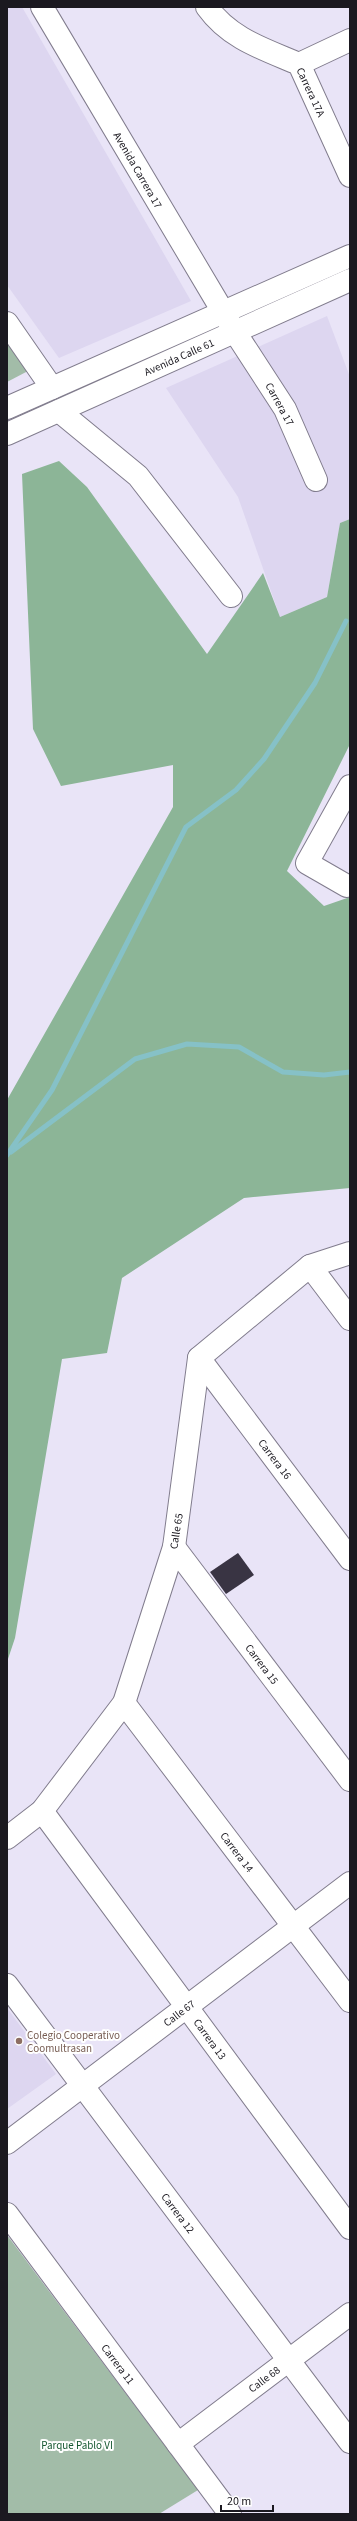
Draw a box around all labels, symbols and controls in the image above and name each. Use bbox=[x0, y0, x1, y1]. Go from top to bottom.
street label: Carrera 17A bbox=[293, 65, 329, 119]
street label: Avenida Carrera 17 bbox=[110, 129, 166, 211]
street label: Avenida Calle 61 bbox=[142, 335, 217, 380]
street label: Carrera 17 bbox=[262, 380, 298, 428]
street label: Carrera 16 bbox=[254, 1436, 295, 1483]
street label: Calle 65 bbox=[166, 1512, 187, 1550]
street label: Carrera 15 bbox=[241, 1641, 282, 1688]
street label: Carrera 14 bbox=[216, 1829, 257, 1876]
street label: Calle 67 bbox=[160, 1997, 198, 2030]
street label: Carrera 13 bbox=[190, 2016, 229, 2063]
place label: Colegio Cooperativo Coomultrasan bbox=[27, 2028, 120, 2056]
marker: Colegio Cooperativo Coomultrasan bbox=[14, 2036, 24, 2046]
street label: Carrera 12 bbox=[157, 2190, 198, 2237]
street label: Carrera 11 bbox=[97, 2341, 138, 2388]
street label: Calle 68 bbox=[245, 2362, 284, 2396]
park label: Parque Pablo VI bbox=[41, 2438, 113, 2453]
scale bar bbox=[221, 2487, 273, 2513]
text: 20 m bbox=[227, 2493, 251, 2510]

